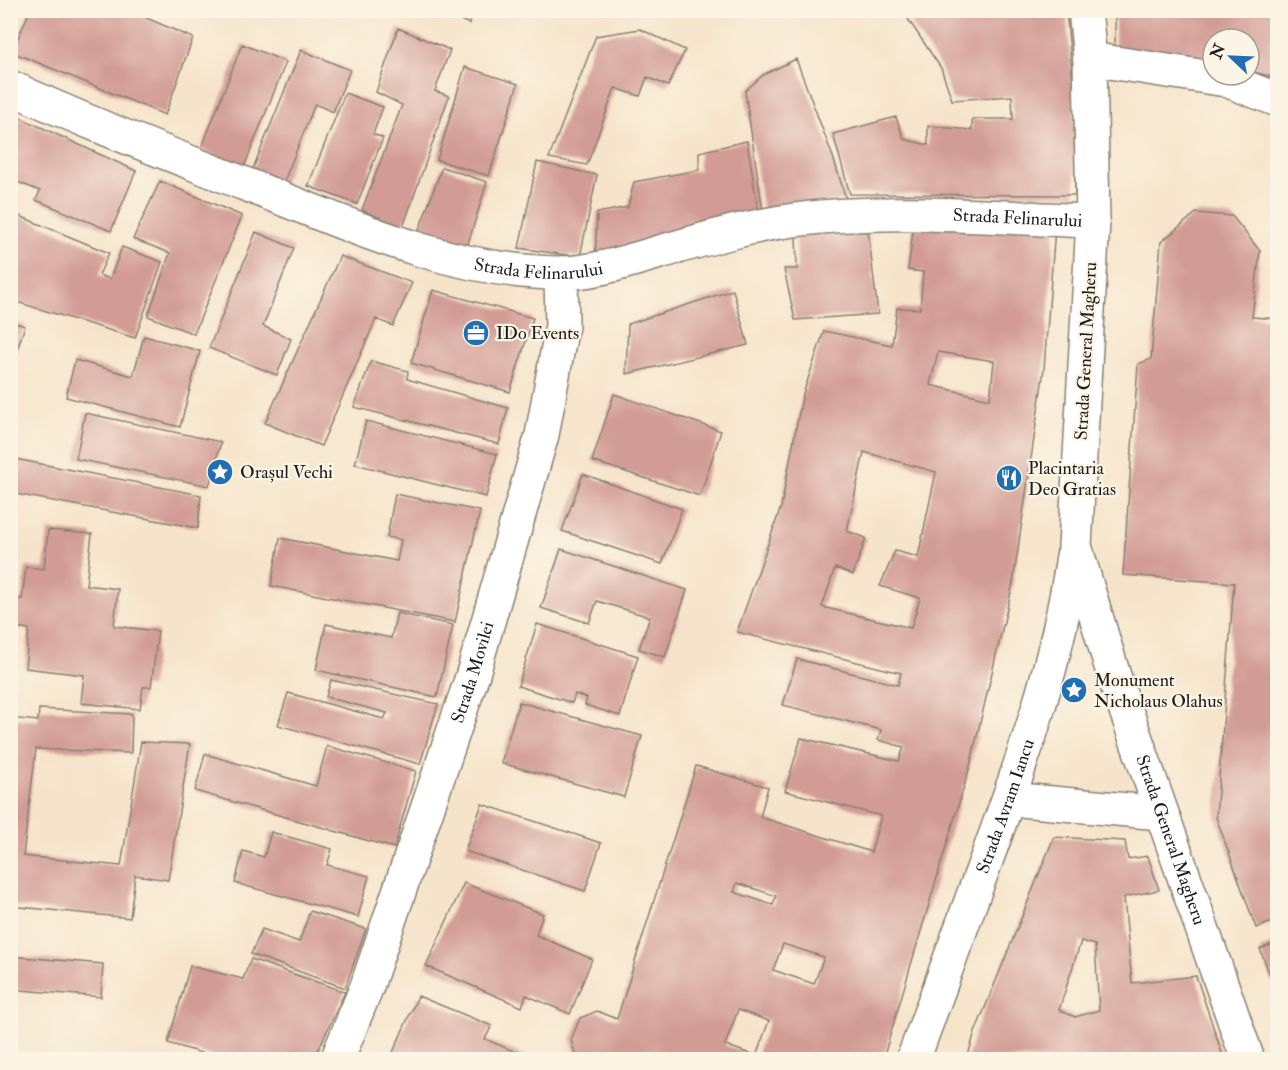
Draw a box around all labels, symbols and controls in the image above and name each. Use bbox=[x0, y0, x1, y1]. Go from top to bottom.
north arrow bbox=[1201, 27, 1261, 87]
text: N bbox=[1206, 40, 1230, 63]
street label: Strada Felinarului bbox=[953, 203, 1083, 232]
street label: Strada Felinarului bbox=[472, 252, 605, 285]
street label: Strada General Magheru bbox=[1070, 261, 1102, 441]
office icon: IDo Events bbox=[461, 318, 491, 348]
place label: IDo Events bbox=[496, 322, 579, 345]
place icon: Orașul Vechi bbox=[205, 457, 235, 487]
place label: Placintaria Deo Gratias bbox=[1028, 457, 1116, 501]
place label: Orașul Vechi bbox=[240, 461, 333, 484]
restaurant icon: Placintaria Deo Gratias bbox=[994, 463, 1024, 493]
street label: Strada Movilei bbox=[446, 619, 499, 726]
place label: Monument Nicholaus Olahus bbox=[1094, 669, 1223, 713]
place icon: Monument Nicholaus Olahus bbox=[1059, 675, 1089, 705]
street label: Strada Avram Iancu bbox=[971, 736, 1039, 877]
street label: Strada General Magheru bbox=[1131, 752, 1211, 928]

